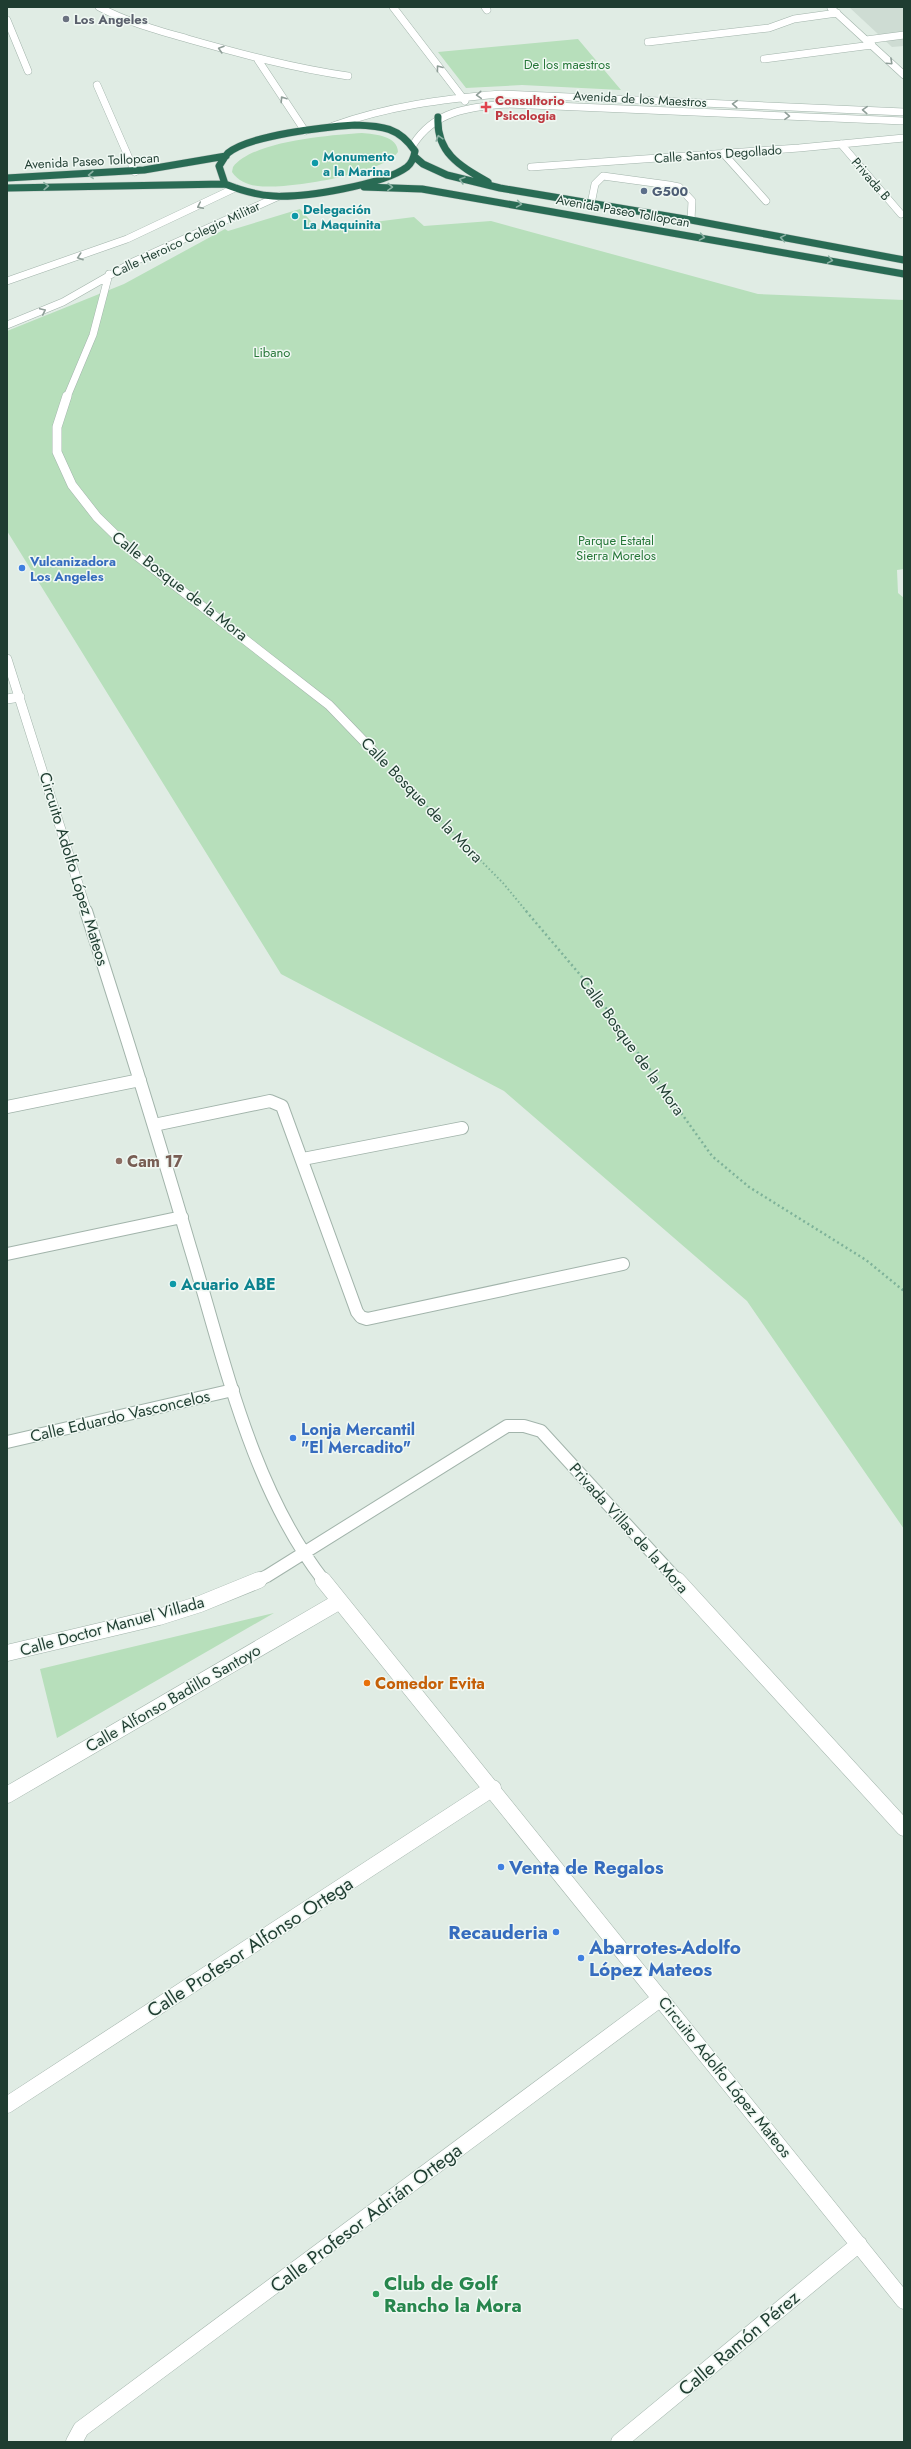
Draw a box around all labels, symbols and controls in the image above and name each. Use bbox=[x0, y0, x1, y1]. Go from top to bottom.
place label: Los Angeles bbox=[74, 10, 148, 29]
marker: Los Angeles bbox=[61, 14, 71, 24]
one-way arrow bbox=[218, 45, 225, 54]
park label: De los maestros bbox=[524, 55, 610, 74]
one-way arrow bbox=[885, 57, 893, 65]
one-way arrow bbox=[437, 66, 444, 73]
street label: Avenida de los Maestros bbox=[573, 86, 707, 112]
one-way arrow bbox=[476, 90, 482, 99]
place label: Consultorio Psicologia bbox=[495, 91, 565, 125]
one-way arrow bbox=[281, 96, 288, 103]
one-way arrow bbox=[732, 99, 738, 108]
marker: Consultorio Psicologia bbox=[480, 101, 492, 113]
one-way arrow bbox=[862, 106, 868, 114]
one-way arrow bbox=[784, 111, 790, 120]
one-way arrow bbox=[435, 135, 444, 142]
street label: Calle Santos Degollado bbox=[653, 140, 783, 168]
place label: Monumento a la Marina bbox=[323, 147, 395, 181]
street label: Avenida Paseo Tollopcan bbox=[24, 148, 160, 174]
street label: Privada B bbox=[847, 153, 895, 205]
marker: Monumento a la Marina bbox=[310, 158, 320, 168]
one-way arrow bbox=[88, 171, 94, 179]
one-way arrow bbox=[459, 176, 466, 185]
one-way arrow bbox=[43, 182, 49, 191]
place label: G500 bbox=[652, 182, 689, 201]
one-way arrow bbox=[387, 183, 393, 191]
marker: G500 bbox=[639, 186, 649, 196]
street label: Avenida Paseo Tollopcan bbox=[555, 190, 691, 232]
street label: Calle Heroico Colegio Militar bbox=[109, 196, 264, 282]
one-way arrow bbox=[516, 199, 522, 208]
place label: Delegación La Maquinita bbox=[303, 200, 381, 234]
one-way arrow bbox=[197, 201, 204, 209]
marker: Delegación La Maquinita bbox=[290, 211, 300, 221]
one-way arrow bbox=[699, 232, 705, 241]
one-way arrow bbox=[780, 234, 786, 243]
one-way arrow bbox=[77, 252, 84, 260]
one-way arrow bbox=[827, 255, 833, 264]
one-way arrow bbox=[39, 308, 47, 316]
park label: Libano bbox=[254, 343, 290, 362]
street label: Calle Bosque de la Mora bbox=[107, 526, 253, 646]
park label: Parque Estatal Sierra Morelos bbox=[576, 531, 656, 565]
place label: Vulcanizadora Los Angeles bbox=[29, 552, 116, 586]
marker: Vulcanizadora Los Angeles bbox=[17, 563, 27, 573]
street label: Calle Bosque de la Mora bbox=[356, 732, 488, 868]
street label: Circuito Adolfo López Mateos bbox=[34, 769, 114, 969]
street label: Calle Bosque de la Mora bbox=[574, 972, 690, 1120]
place label: Cam 17 bbox=[127, 1150, 183, 1173]
marker: Cam 17 bbox=[114, 1156, 124, 1166]
place label: Acuario ABE bbox=[180, 1273, 276, 1296]
marker: Acuario ABE bbox=[168, 1279, 178, 1289]
street label: Calle Eduardo Vasconcelos bbox=[28, 1384, 212, 1448]
place label: Lonja Mercantil "El Mercadito" bbox=[301, 1418, 415, 1459]
marker: Lonja Mercantil "El Mercadito" bbox=[288, 1433, 298, 1443]
street label: Privada Villas de la Mora bbox=[564, 1458, 694, 1598]
street label: Calle Doctor Manuel Villada bbox=[17, 1590, 207, 1662]
street label: Calle Alfonso Badillo Santoyo bbox=[81, 1638, 265, 1758]
place label: Comedor Evita bbox=[375, 1672, 485, 1695]
marker: Comedor Evita bbox=[362, 1678, 372, 1688]
place label: Venta de Regalos bbox=[508, 1854, 664, 1881]
marker: Venta de Regalos bbox=[496, 1862, 506, 1872]
street label: Calle Profesor Alfonso Ortega bbox=[142, 1870, 358, 2024]
place label: Recauderia bbox=[448, 1919, 548, 1946]
marker: Recauderia bbox=[551, 1927, 561, 1937]
place label: Abarrotes-Adolfo López Mateos bbox=[588, 1934, 741, 1983]
marker: Abarrotes-Adolfo López Mateos bbox=[576, 1953, 586, 1963]
street label: Circuito Adolfo López Mateos bbox=[653, 1992, 797, 2162]
street label: Calle Profesor Adrián Ortega bbox=[264, 2137, 468, 2299]
place label: Club de Golf Rancho la Mora bbox=[384, 2270, 522, 2319]
street label: Calle Ramón Pérez bbox=[672, 2284, 806, 2402]
marker: Club de Golf Rancho la Mora bbox=[371, 2289, 381, 2299]

